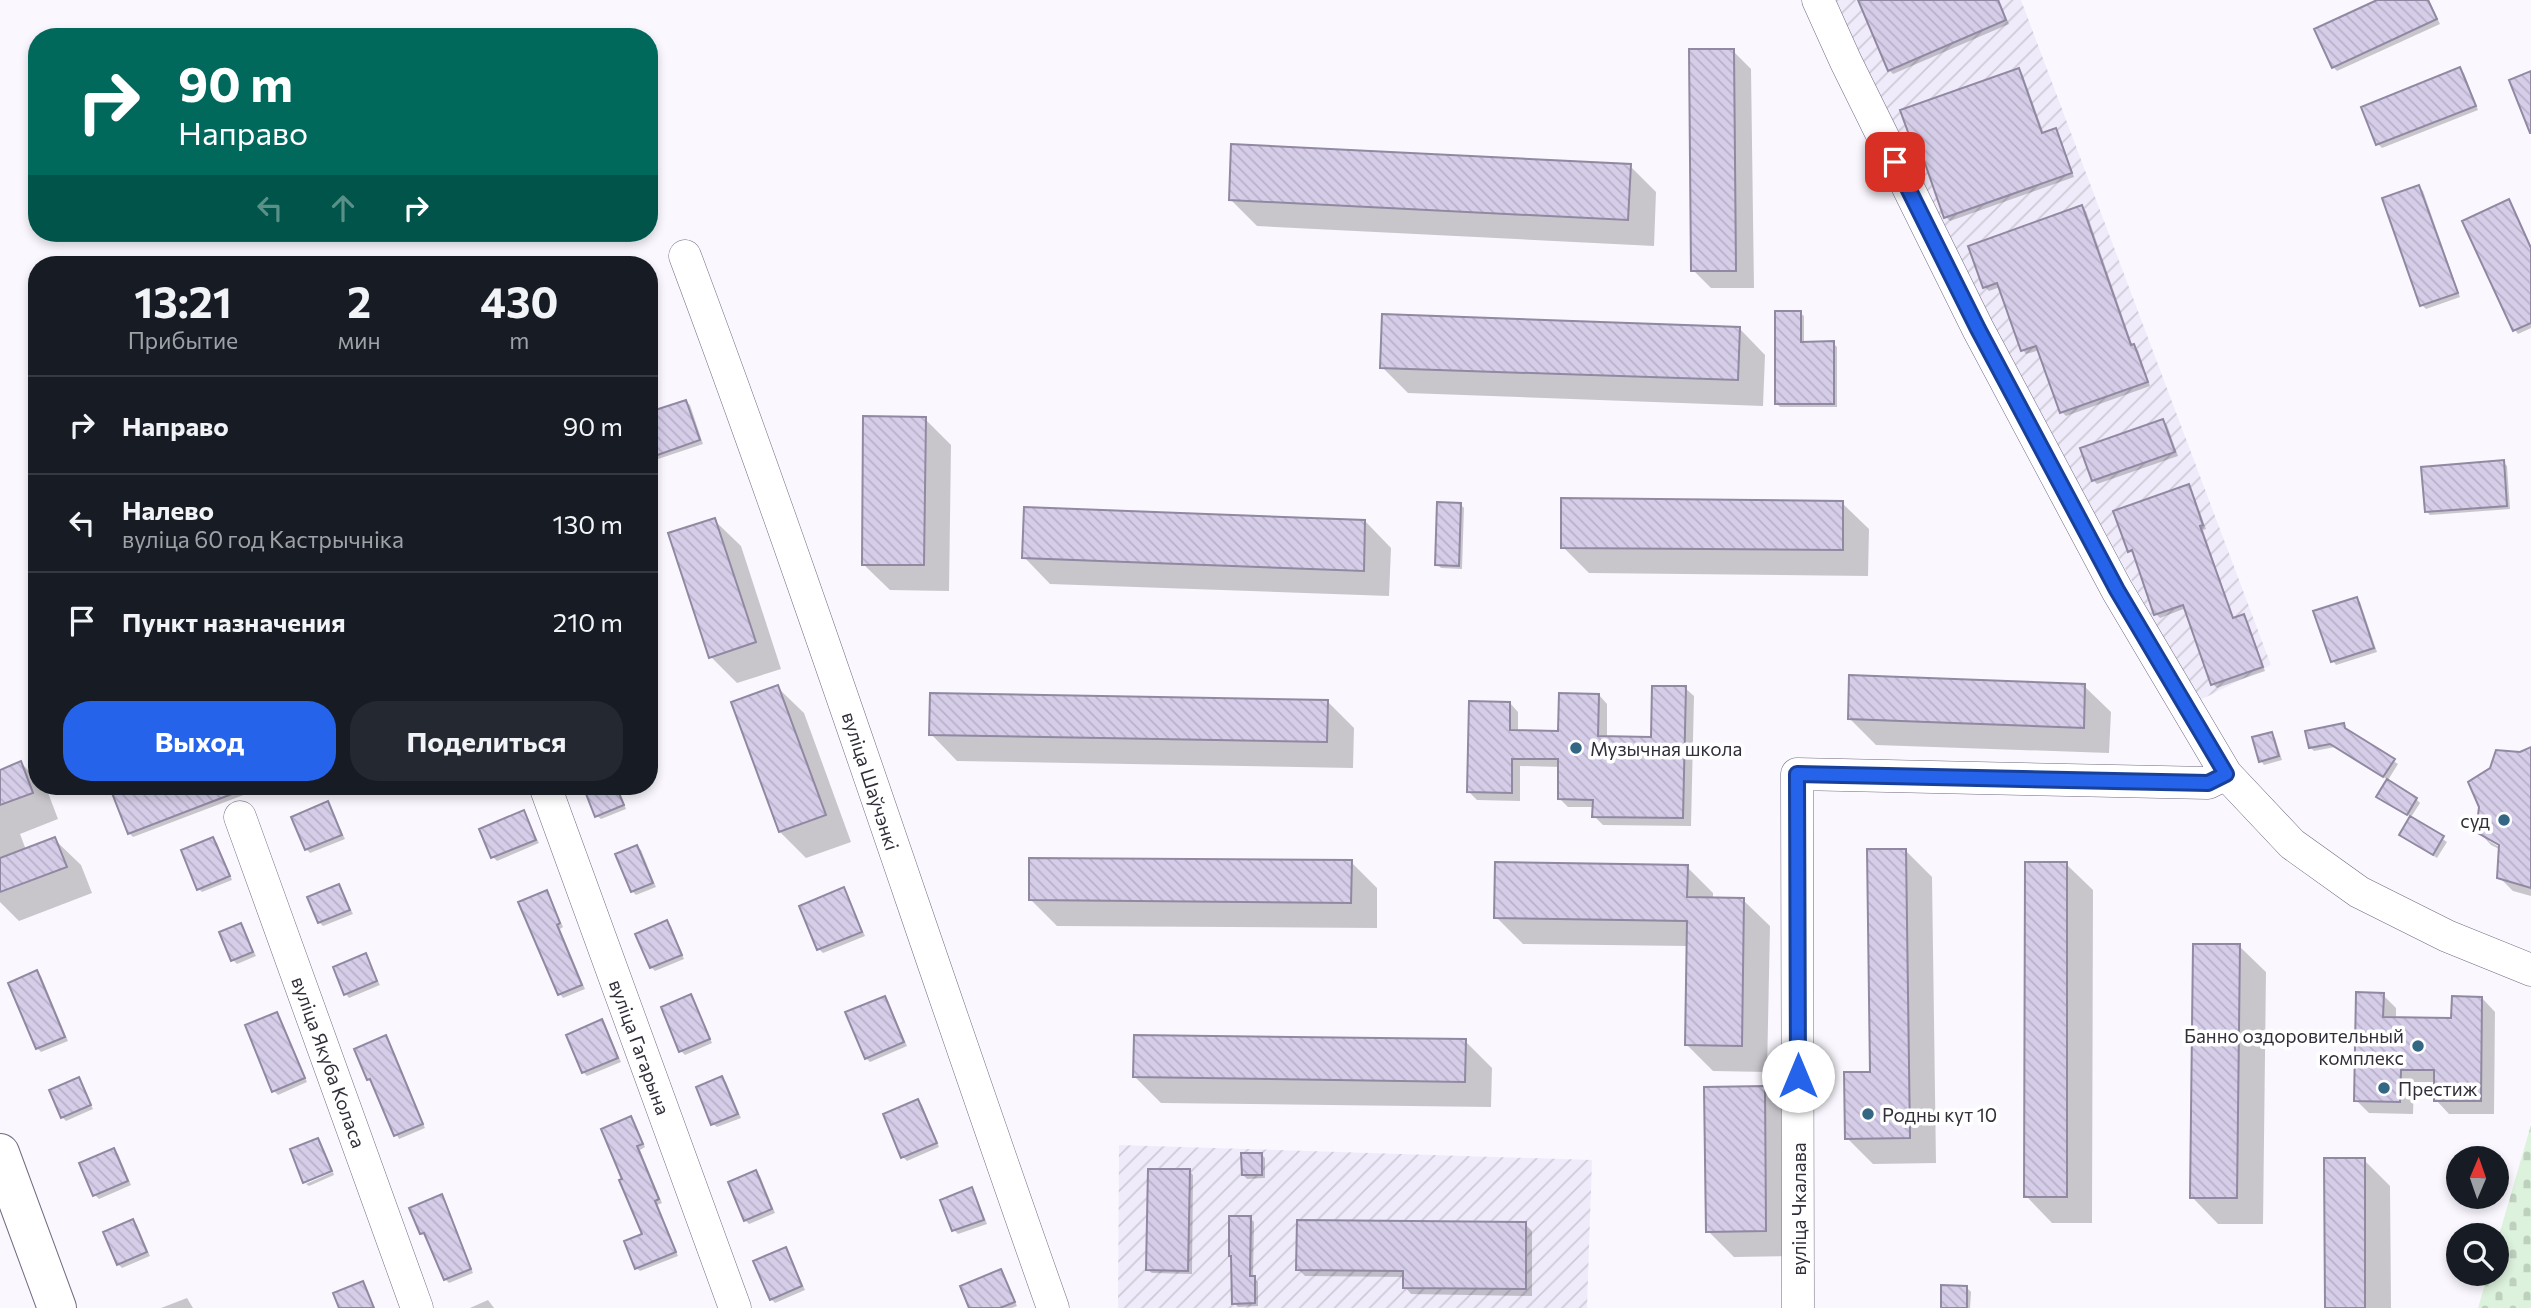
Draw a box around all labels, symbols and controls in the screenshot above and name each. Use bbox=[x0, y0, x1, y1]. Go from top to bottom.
text: 90 m bbox=[178, 52, 293, 112]
icon: right bbox=[63, 56, 154, 147]
text: Направо bbox=[178, 112, 308, 152]
pin bbox=[1865, 132, 1925, 192]
icon: arrive bbox=[1876, 143, 1914, 181]
icon: left bbox=[251, 189, 289, 227]
icon: ahead bbox=[324, 189, 362, 227]
icon: right bbox=[397, 189, 435, 227]
text: 13:21 bbox=[134, 275, 232, 327]
text: 2 bbox=[347, 275, 371, 327]
text: 430 bbox=[480, 275, 558, 327]
text: Прибытие bbox=[128, 326, 238, 354]
text: мин bbox=[338, 326, 381, 354]
text: m bbox=[509, 326, 529, 354]
icon: right bbox=[63, 406, 101, 444]
text: Направо bbox=[122, 410, 229, 441]
text: 90 m bbox=[563, 410, 623, 441]
text: Налево bbox=[122, 494, 214, 525]
icon: left bbox=[63, 504, 101, 542]
text: 130 m bbox=[552, 508, 623, 539]
text: вуліца 60 год Кастрычніка bbox=[122, 525, 404, 553]
icon: arrive bbox=[63, 602, 101, 640]
text: Пункт назначения bbox=[122, 606, 346, 637]
text: 210 m bbox=[553, 606, 623, 637]
button: Выход bbox=[63, 701, 336, 781]
button: Поделиться bbox=[350, 701, 623, 781]
street label: вуліца Шаўчэнкі bbox=[838, 709, 904, 853]
place label: Музычная школа bbox=[1590, 737, 1742, 760]
marker: Музычная школа bbox=[1568, 740, 1584, 756]
place label: суд bbox=[2460, 809, 2490, 832]
marker: суд bbox=[2496, 812, 2512, 828]
street label: вуліца Якуба Коласа bbox=[287, 973, 371, 1151]
street label: вуліца Гагарына bbox=[605, 976, 675, 1118]
place label: Банно оздоровительный комплекс bbox=[2184, 1024, 2404, 1069]
marker: Банно оздоровительный комплекс bbox=[2410, 1038, 2426, 1054]
position arrow bbox=[1761, 1039, 1835, 1113]
place label: Престиж bbox=[2398, 1077, 2478, 1100]
marker: Престиж bbox=[2376, 1080, 2392, 1096]
place label: Родны кут 10 bbox=[1882, 1103, 1997, 1126]
marker: Родны кут 10 bbox=[1860, 1106, 1876, 1122]
street label: вуліца Чкалава bbox=[1787, 1142, 1810, 1276]
north arrow bbox=[2446, 1146, 2510, 1209]
map controls bbox=[2446, 1146, 2509, 1286]
button: search bbox=[2446, 1223, 2509, 1286]

